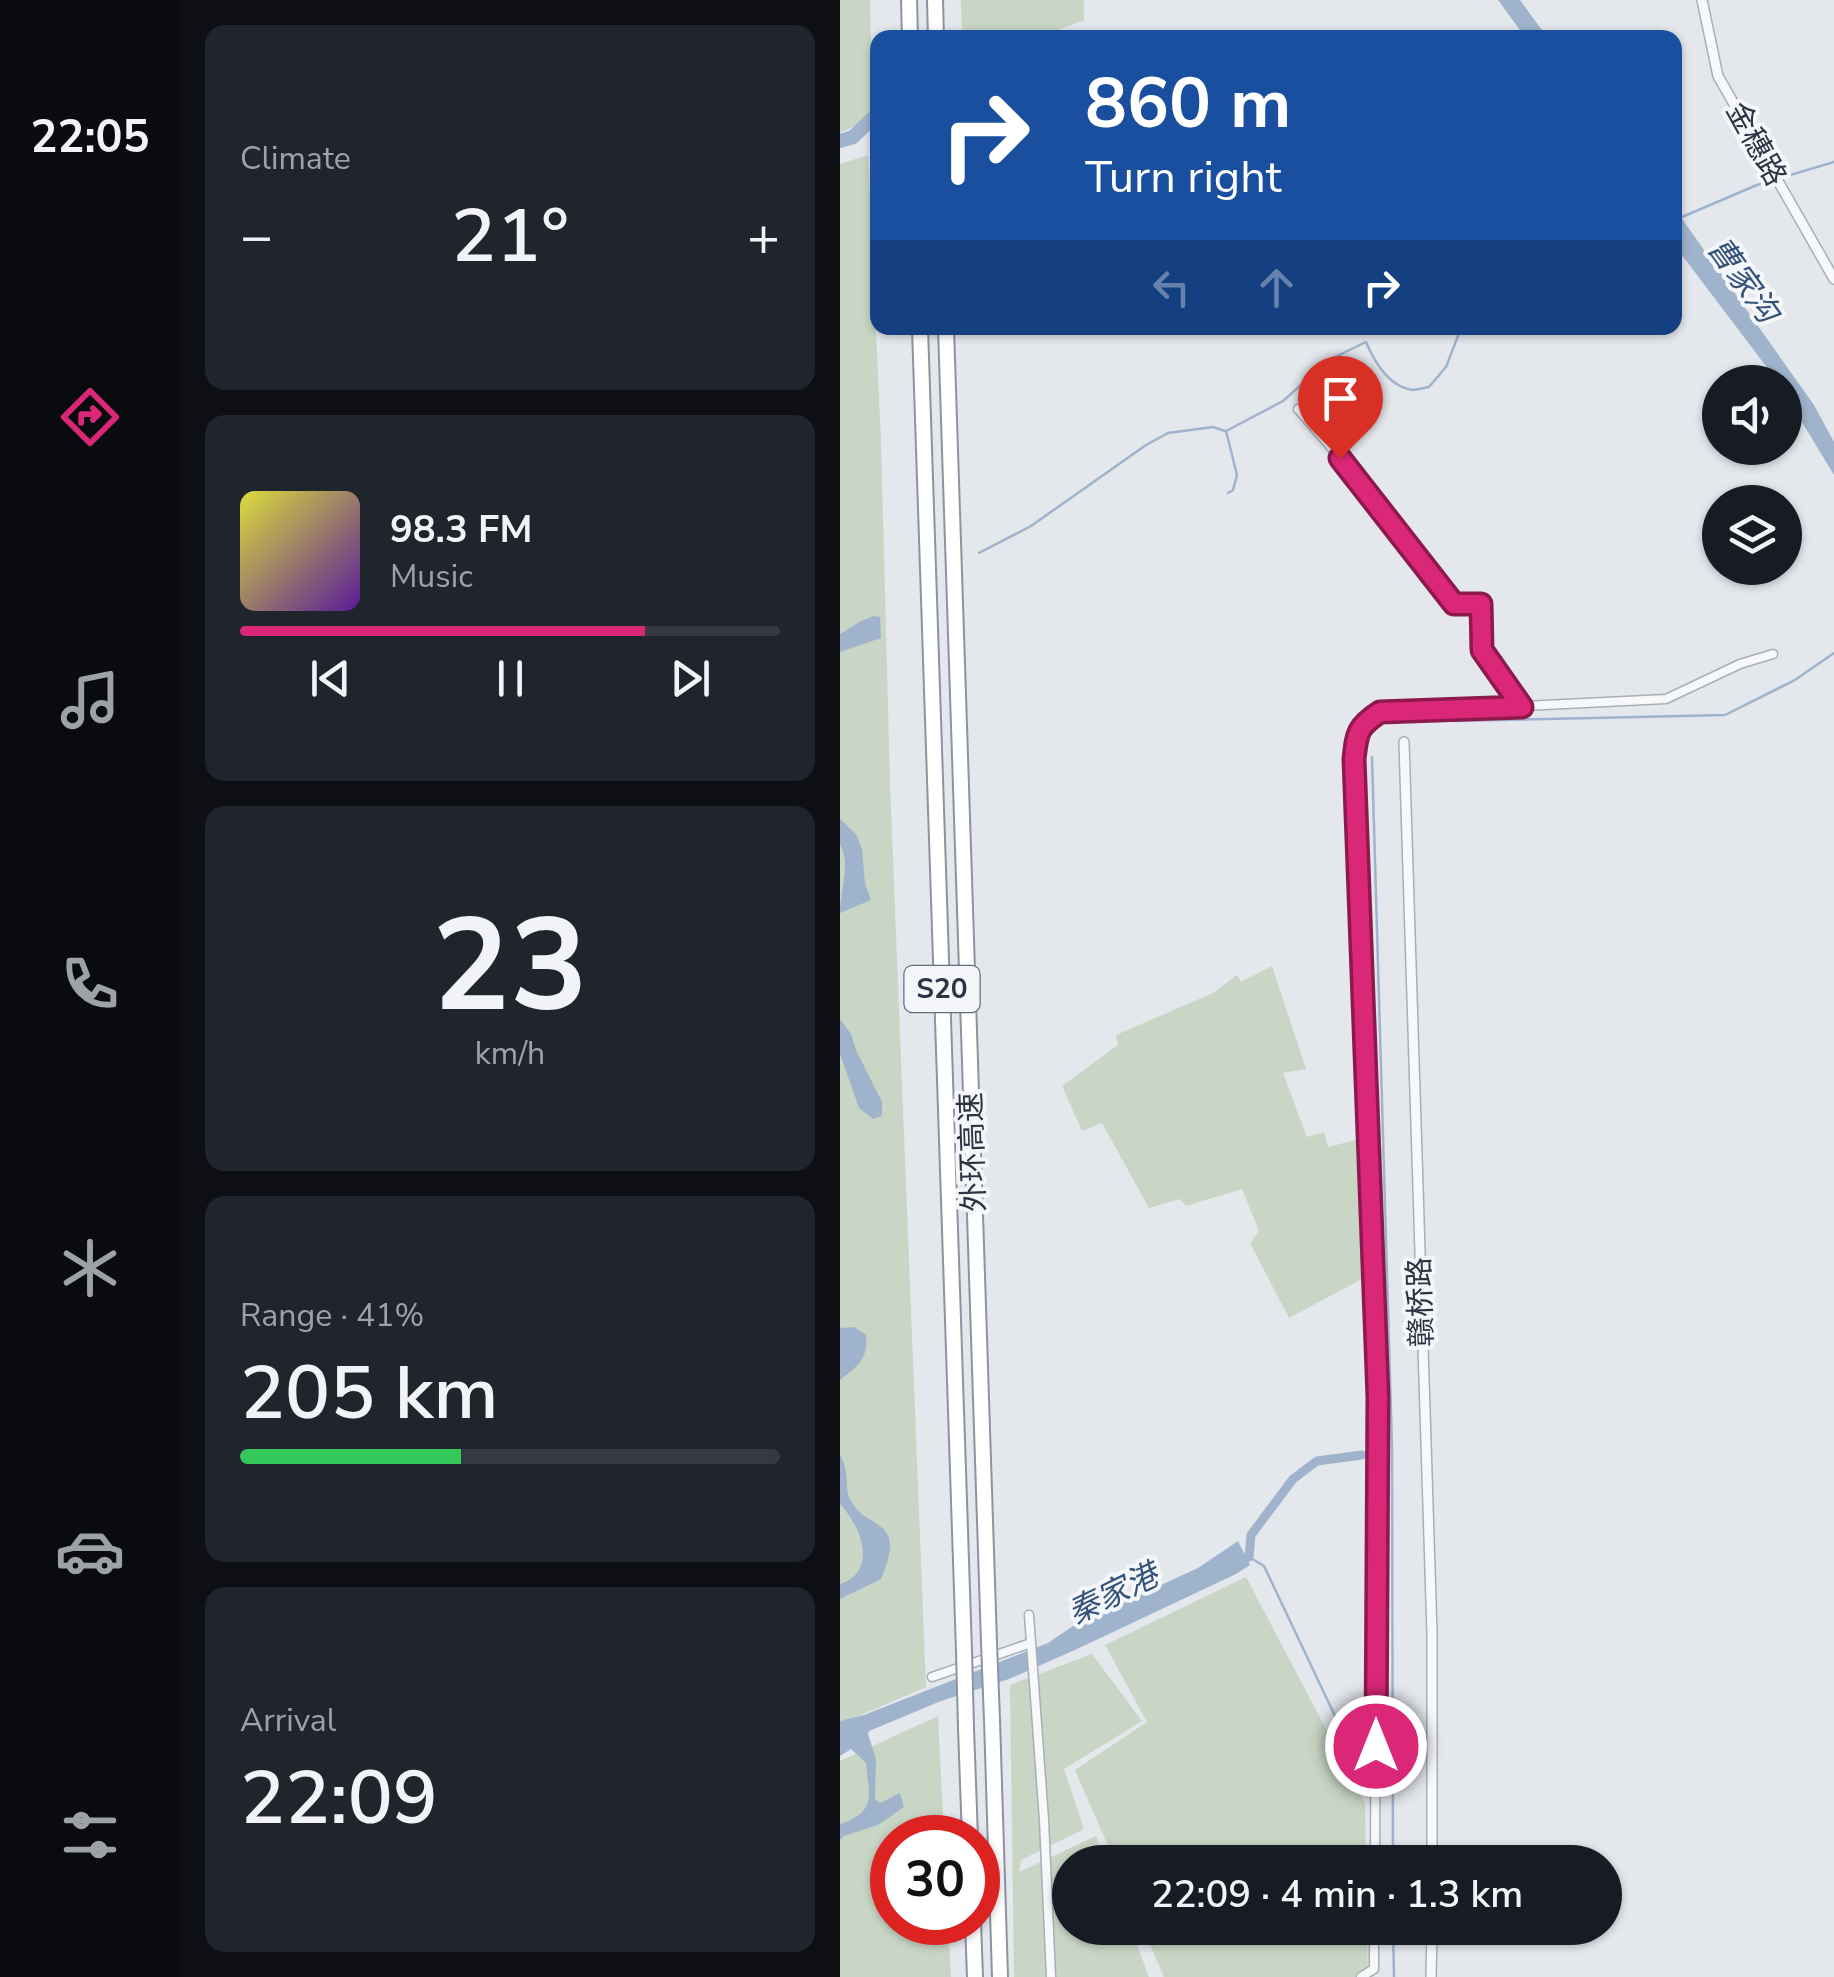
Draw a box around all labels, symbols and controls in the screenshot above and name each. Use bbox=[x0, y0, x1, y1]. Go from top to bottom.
text: 860 m bbox=[1085, 56, 1291, 152]
icon: right bbox=[920, 70, 1050, 200]
street label: 金穗路 bbox=[1716, 95, 1796, 193]
text: 22:05 bbox=[30, 107, 150, 168]
text: Climate bbox=[240, 137, 351, 180]
text: Turn right bbox=[1085, 147, 1282, 208]
text: 21° bbox=[451, 185, 569, 287]
text: − bbox=[240, 199, 273, 274]
text: + bbox=[747, 199, 780, 274]
water label: 曹家沟 bbox=[1697, 229, 1790, 334]
icon: left bbox=[1144, 260, 1199, 315]
icon: ahead bbox=[1249, 260, 1304, 315]
icon: right bbox=[1354, 260, 1409, 315]
pin bbox=[1298, 356, 1383, 459]
map controls bbox=[1702, 365, 1802, 585]
button: sound bbox=[1702, 365, 1802, 465]
icon: arrive bbox=[1313, 371, 1368, 426]
icon: directions bbox=[55, 382, 125, 452]
button: layers bbox=[1702, 485, 1802, 585]
text: 98.3 FM bbox=[390, 504, 532, 555]
text: Music bbox=[390, 555, 473, 598]
icon: previous bbox=[303, 651, 358, 706]
icon: pause bbox=[483, 651, 538, 706]
icon: next bbox=[663, 651, 718, 706]
icon: music bbox=[55, 665, 125, 735]
text: 23 bbox=[432, 878, 588, 1055]
icon: phone bbox=[55, 949, 125, 1019]
road number: S20 bbox=[904, 966, 980, 1012]
text: km/h bbox=[475, 1032, 545, 1075]
street label: 外环高速 bbox=[950, 1091, 996, 1213]
icon: climate bbox=[55, 1233, 125, 1303]
street label: 赣桥路 bbox=[1399, 1256, 1443, 1348]
text: Range · 41% bbox=[240, 1294, 424, 1337]
text: 205 km bbox=[240, 1342, 498, 1444]
icon: car bbox=[55, 1516, 125, 1586]
water label: 秦家港 bbox=[1060, 1552, 1169, 1634]
position arrow bbox=[1324, 1694, 1428, 1798]
text: Arrival bbox=[240, 1699, 336, 1742]
text: 22:09 bbox=[240, 1747, 438, 1849]
icon: filters bbox=[55, 1800, 125, 1870]
speed limit sign: 30 bbox=[870, 1815, 1000, 1945]
text: 22:09 · 4 min · 1.3 km bbox=[1151, 1869, 1523, 1920]

